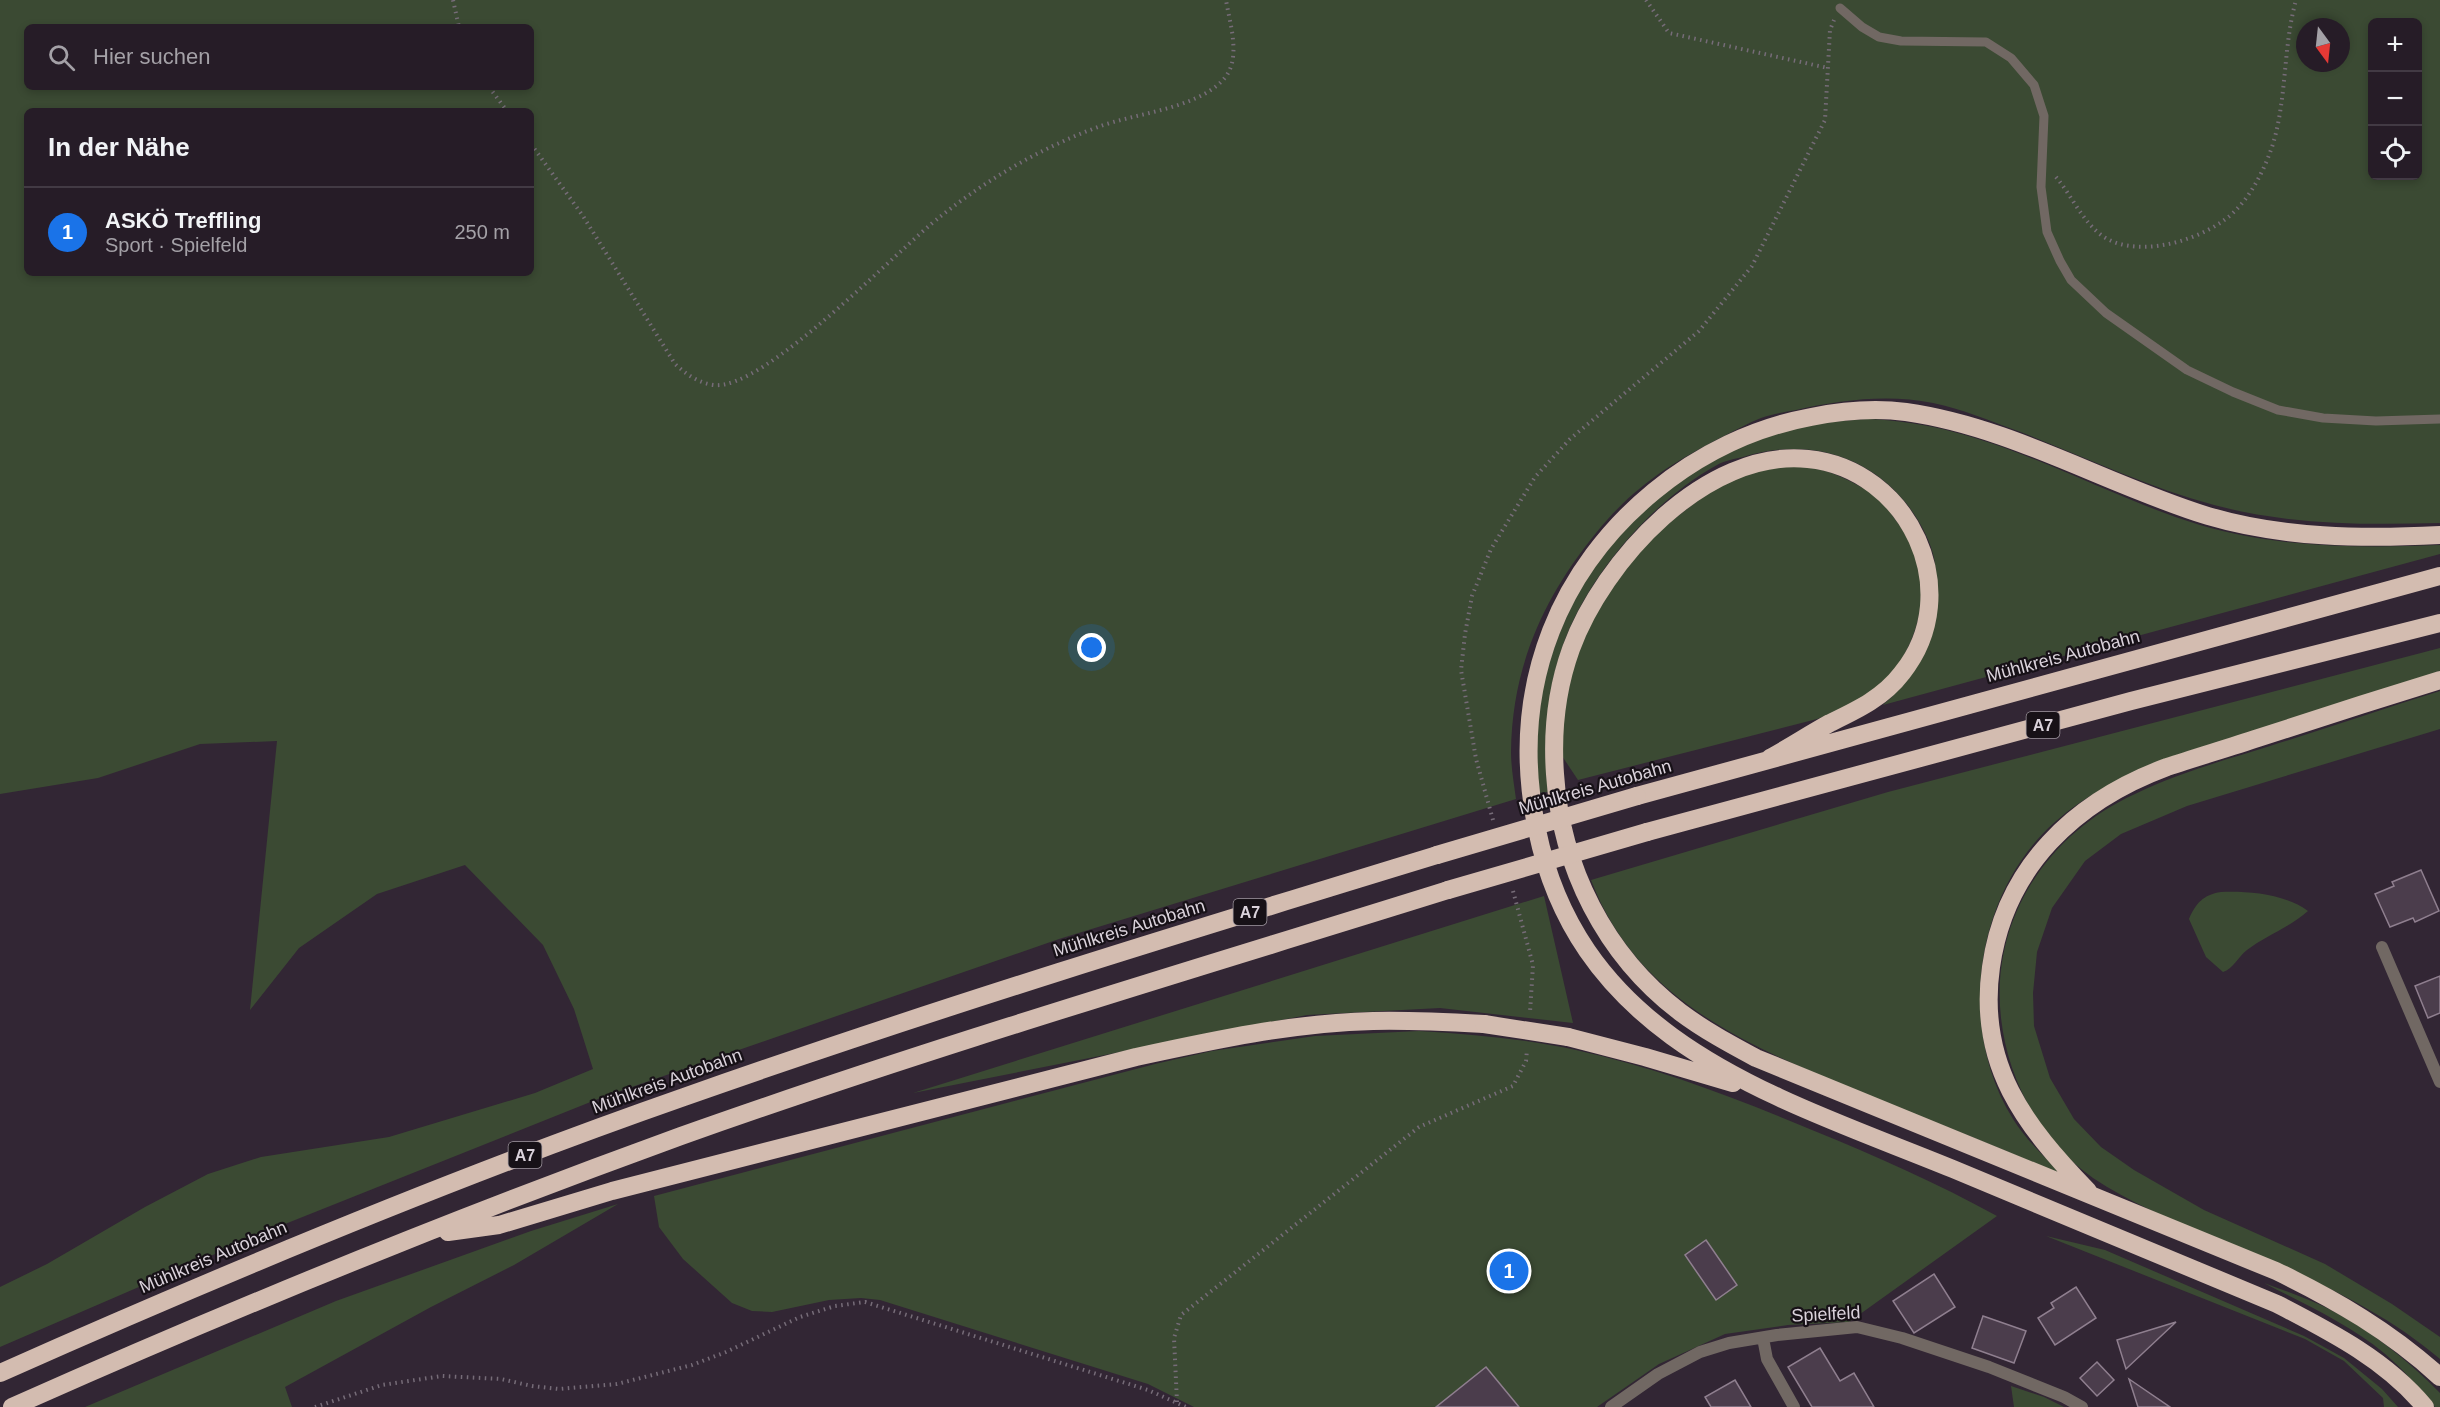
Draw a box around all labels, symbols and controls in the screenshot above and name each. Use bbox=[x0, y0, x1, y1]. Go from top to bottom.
north arrow bbox=[2296, 18, 2350, 72]
map controls bbox=[2368, 18, 2422, 180]
button: + bbox=[2368, 18, 2422, 72]
search box bbox=[24, 24, 534, 90]
icon: search bbox=[45, 41, 78, 74]
text: Hier suchen bbox=[93, 44, 210, 69]
button: − bbox=[2368, 72, 2422, 126]
button: locate bbox=[2368, 126, 2422, 180]
text: In der Nähe bbox=[48, 132, 190, 162]
text: ASKÖ Treffling bbox=[105, 208, 261, 233]
text: 1 bbox=[62, 221, 73, 243]
text: 250 m bbox=[454, 221, 510, 243]
text: Sport · Spielfeld bbox=[105, 234, 247, 256]
street label: Mühlkreis Autobahn bbox=[1984, 626, 2142, 686]
your location bbox=[1077, 633, 1106, 662]
road number: A7 bbox=[2026, 712, 2060, 738]
street label: Mühlkreis Autobahn bbox=[1516, 756, 1674, 818]
street label: Mühlkreis Autobahn bbox=[1050, 895, 1208, 961]
road number: A7 bbox=[1234, 899, 1266, 925]
street label: Mühlkreis Autobahn bbox=[589, 1045, 745, 1117]
road number: A7 bbox=[508, 1142, 542, 1168]
street label: Mühlkreis Autobahn bbox=[136, 1217, 290, 1297]
pin: 1 bbox=[1490, 1248, 1528, 1294]
street label: Spielfeld bbox=[1791, 1302, 1861, 1326]

